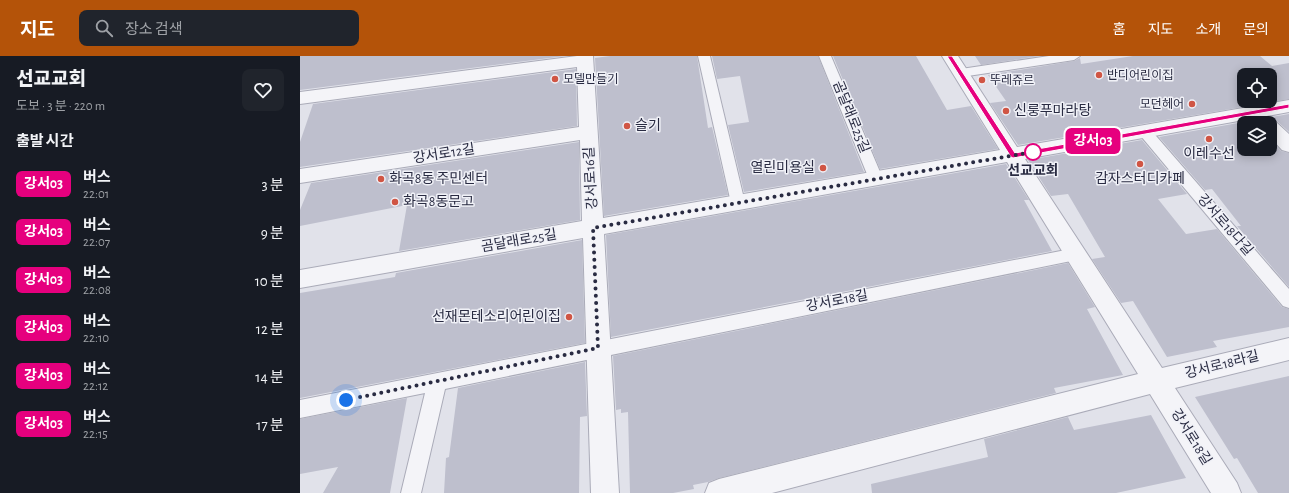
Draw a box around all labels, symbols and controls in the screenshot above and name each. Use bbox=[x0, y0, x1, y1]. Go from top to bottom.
search box bbox=[79, 10, 359, 46]
icon: search bbox=[93, 17, 115, 39]
text: 지도 bbox=[20, 21, 55, 40]
text: 장소 검색 bbox=[125, 22, 183, 37]
text: 홈 bbox=[1113, 23, 1126, 37]
text: 지도 bbox=[1148, 23, 1173, 37]
text: 소개 bbox=[1195, 23, 1221, 37]
text: 문의 bbox=[1243, 23, 1269, 37]
map controls bbox=[1237, 68, 1277, 156]
button: locate bbox=[1237, 68, 1277, 108]
button: heart bbox=[242, 69, 284, 111]
place label: 반디어린이집 bbox=[1107, 69, 1173, 81]
text: 선교교회 bbox=[16, 70, 86, 89]
marker: 반디어린이집 bbox=[1094, 70, 1104, 80]
place label: 모델만들기 bbox=[563, 73, 618, 85]
marker: 모델만들기 bbox=[550, 74, 560, 84]
place label: 뚜레쥬르 bbox=[990, 74, 1034, 86]
marker: 뚜레쥬르 bbox=[977, 75, 987, 85]
street label: 곰달래로25길 bbox=[830, 78, 873, 155]
place label: 모던헤어 bbox=[1140, 98, 1184, 110]
marker: 모던헤어 bbox=[1187, 99, 1197, 109]
text: 도보 · 3 분 · 220 m bbox=[16, 100, 105, 113]
place label: 신룽푸마라탕 bbox=[1014, 103, 1091, 118]
marker: 신룽푸마라탕 bbox=[1001, 106, 1011, 116]
button: layers bbox=[1237, 116, 1277, 156]
place label: 슬기 bbox=[635, 118, 661, 133]
marker: 슬기 bbox=[622, 121, 632, 131]
line badge: 강서03 bbox=[1065, 128, 1121, 154]
text: 출발 시간 bbox=[16, 134, 73, 149]
text: 강서03 bbox=[1073, 134, 1113, 148]
marker: 이레수선 bbox=[1204, 134, 1214, 144]
street label: 강서로12길 bbox=[412, 141, 476, 166]
marker: 선교교회 bbox=[1024, 143, 1042, 161]
street label: 강서로16길 bbox=[581, 146, 600, 210]
place label: 이레수선 bbox=[1183, 146, 1235, 161]
marker: 감자스터디카페 bbox=[1135, 159, 1145, 169]
place label: 열린미용실 bbox=[751, 160, 815, 175]
marker: 열린미용실 bbox=[818, 163, 828, 173]
place label: 선교교회 bbox=[1007, 163, 1059, 178]
text: 버스 bbox=[83, 170, 111, 185]
place label: 화곡8동 주민센터 bbox=[389, 171, 488, 186]
place label: 감자스터디카페 bbox=[1095, 171, 1185, 186]
marker: 화곡8동 주민센터 bbox=[376, 174, 386, 184]
text: 강서03 bbox=[24, 177, 63, 191]
text: 3 분 bbox=[262, 178, 284, 193]
text: 22:01 bbox=[83, 188, 109, 201]
street label: 강서로18다길 bbox=[1195, 191, 1256, 258]
place label: 화곡8동문고 bbox=[403, 194, 474, 209]
marker: 화곡8동문고 bbox=[390, 197, 400, 207]
text: 버스 bbox=[83, 218, 111, 233]
text: 강서03 bbox=[24, 225, 63, 239]
text: 9 분 bbox=[261, 226, 284, 241]
street label: 곰달래로25길 bbox=[480, 226, 558, 255]
text: 22:07 bbox=[83, 236, 110, 249]
text: 버스 bbox=[83, 266, 111, 281]
text: 강서03 bbox=[24, 273, 63, 287]
text: 10 분 bbox=[255, 274, 284, 289]
text: 22:08 bbox=[83, 284, 111, 297]
street label: 강서로18길 bbox=[805, 287, 869, 314]
place label: 선재몬테소리어린이집 bbox=[432, 309, 561, 324]
marker: 선재몬테소리어린이집 bbox=[564, 312, 574, 322]
text: 버스 bbox=[83, 314, 111, 329]
text: 강서03 bbox=[24, 321, 63, 335]
text: 12 분 bbox=[256, 322, 284, 337]
text: 22:10 bbox=[83, 332, 109, 345]
street label: 강서로18라길 bbox=[1183, 348, 1260, 381]
text: 버스 bbox=[83, 362, 111, 377]
text: 강서03 bbox=[24, 369, 63, 383]
text: 14 분 bbox=[255, 370, 284, 385]
text: 22:12 bbox=[83, 380, 108, 393]
your location bbox=[336, 390, 356, 410]
street label: 강서로18길 bbox=[1168, 406, 1214, 467]
text: 버스 bbox=[83, 410, 111, 425]
text: 강서03 bbox=[24, 417, 63, 431]
text: 17 분 bbox=[256, 418, 284, 433]
text: 22:15 bbox=[83, 428, 108, 441]

